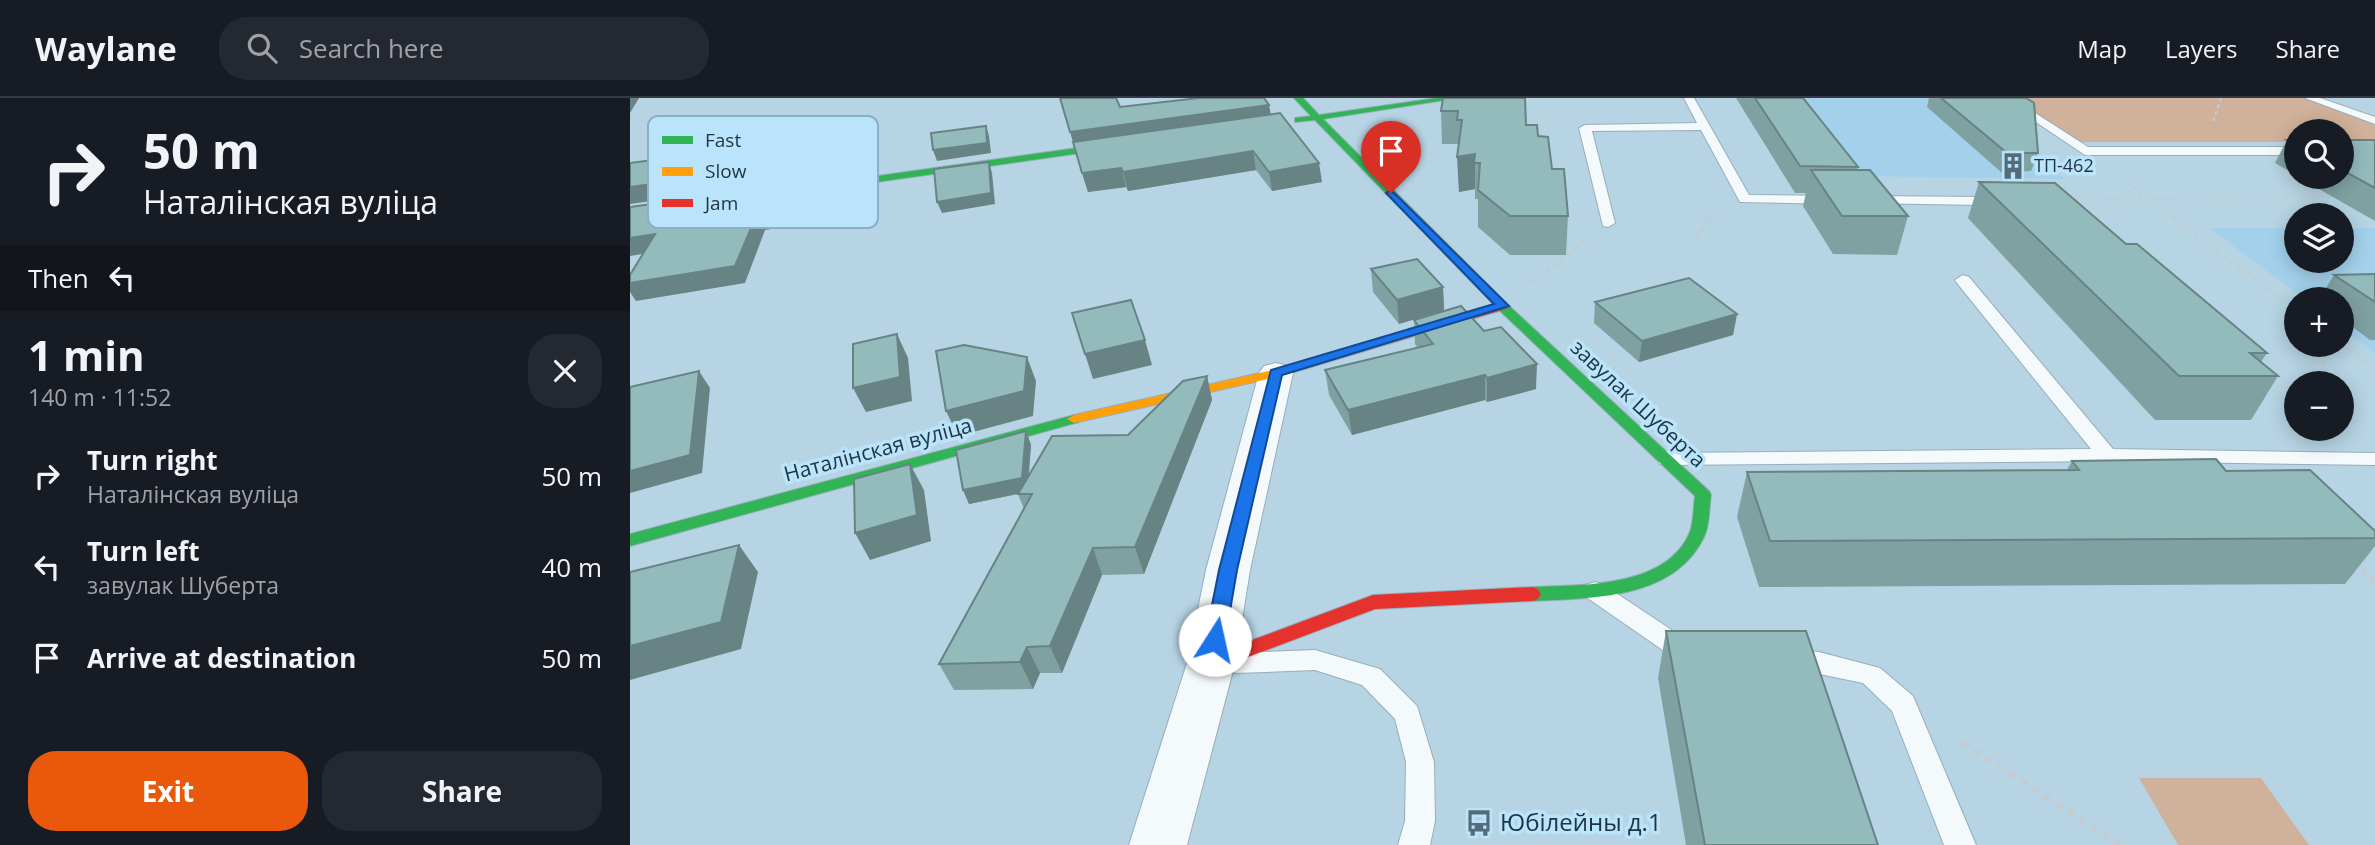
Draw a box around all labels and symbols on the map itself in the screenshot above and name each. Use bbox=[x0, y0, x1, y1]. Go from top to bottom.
legend bbox=[648, 116, 878, 228]
pin bbox=[1361, 121, 1421, 193]
text: Fast bbox=[705, 127, 741, 153]
building icon: ТП-462 bbox=[1998, 151, 2028, 181]
place label: ТП-462 bbox=[2034, 153, 2094, 177]
text: Slow bbox=[705, 158, 747, 184]
text: Jam bbox=[703, 190, 738, 216]
street label: завулак Шуберта bbox=[1565, 333, 1712, 473]
street label: Наталінская вуліца bbox=[781, 410, 975, 488]
position arrow bbox=[1178, 603, 1252, 677]
place label: Юбілейны д.1 bbox=[1500, 805, 1662, 838]
bus stop icon: Юбілейны д.1 bbox=[1464, 808, 1494, 838]

